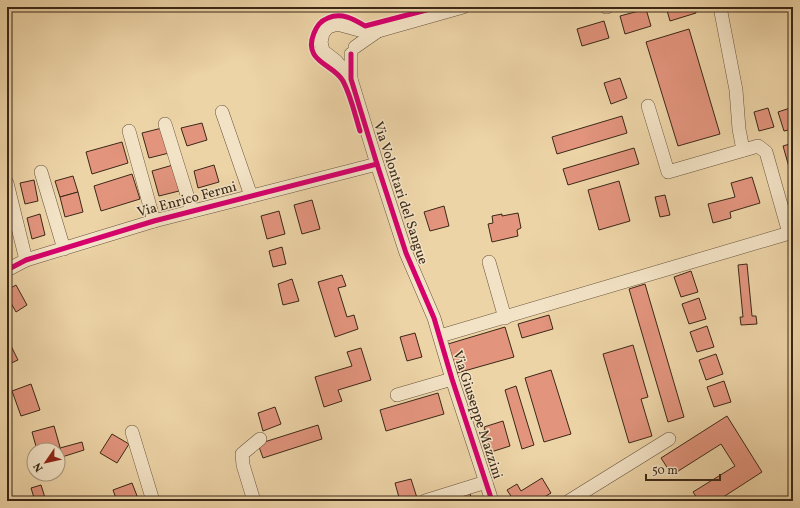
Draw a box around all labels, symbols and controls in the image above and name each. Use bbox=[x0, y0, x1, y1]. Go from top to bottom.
street label: Via Volontari del Sangue bbox=[368, 119, 432, 267]
street label: Via Enrico Fermi bbox=[135, 178, 239, 222]
street label: Via Giuseppe Mazzini bbox=[447, 348, 507, 482]
north arrow bbox=[26, 442, 66, 482]
scale bar bbox=[646, 456, 720, 482]
text: N bbox=[30, 459, 47, 474]
text: 50 m bbox=[652, 463, 678, 479]

